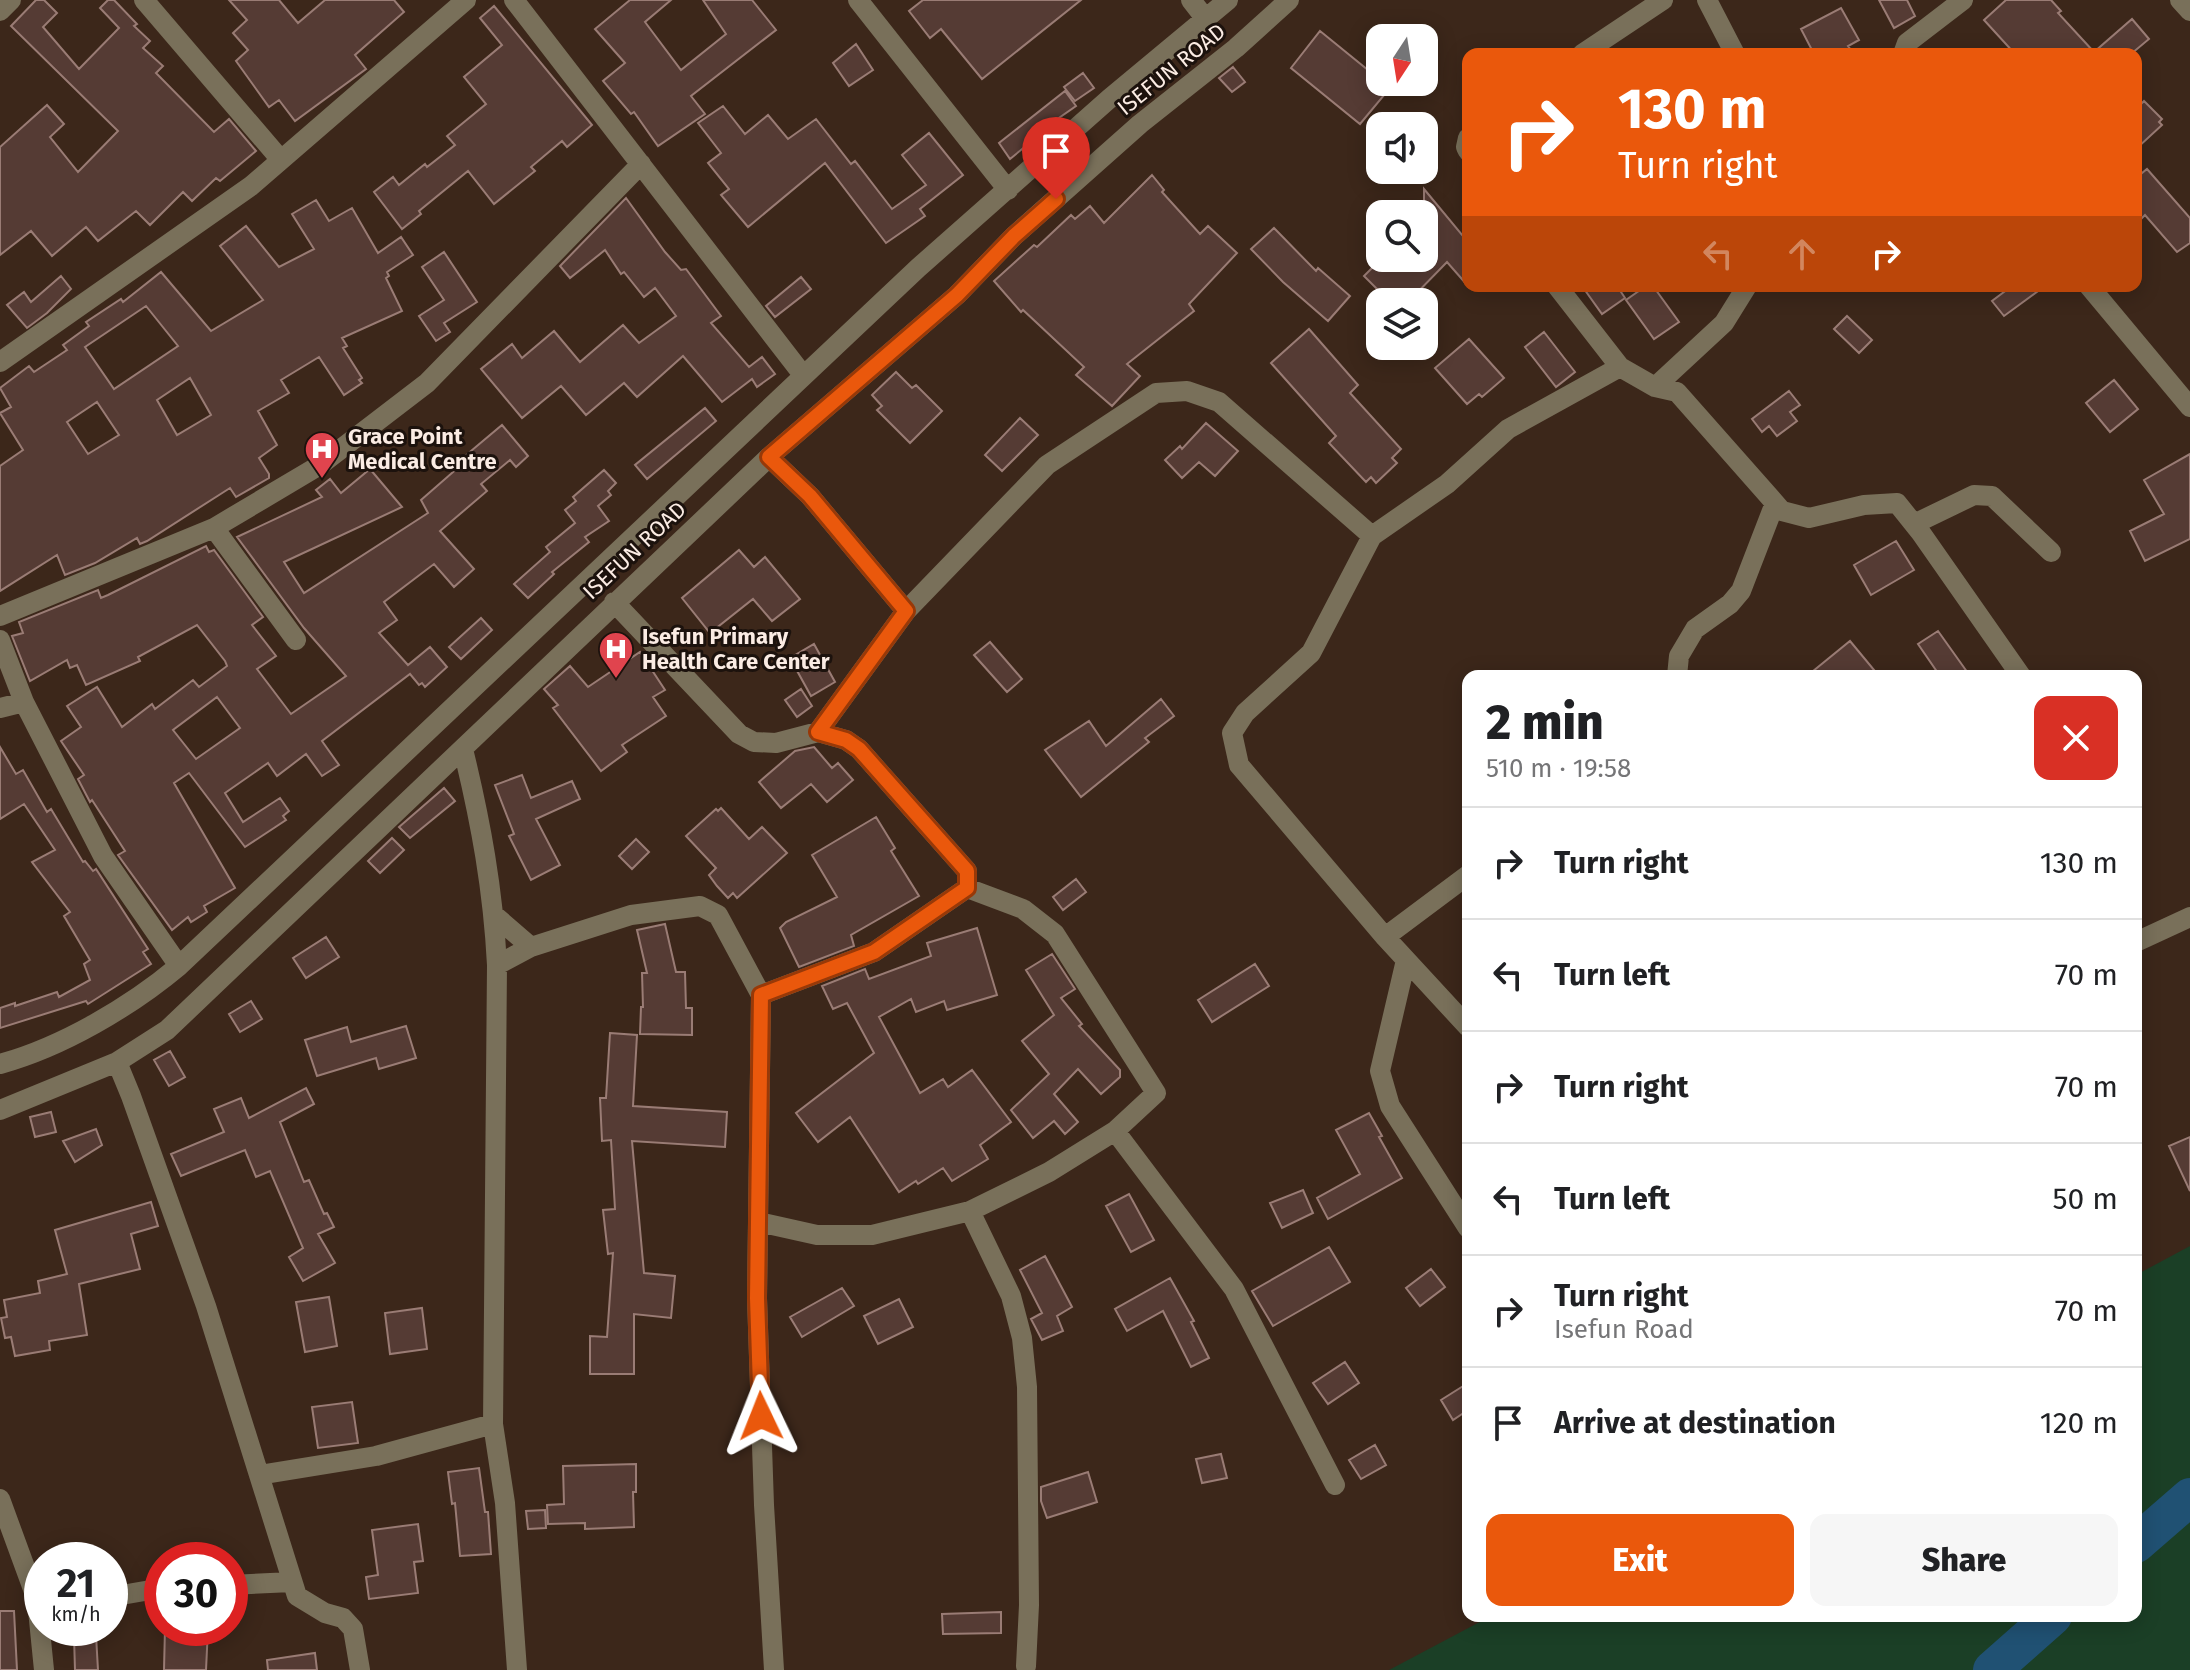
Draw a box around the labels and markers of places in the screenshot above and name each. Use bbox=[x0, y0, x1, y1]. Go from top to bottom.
pin bbox=[1022, 117, 1090, 199]
place label: Grace Point Medical Centre bbox=[348, 423, 497, 475]
hospital icon: Grace Point Medical Centre bbox=[303, 430, 341, 480]
place label: Isefun Primary Health Care Center bbox=[642, 623, 830, 675]
hospital icon: Isefun Primary Health Care Center bbox=[597, 630, 635, 680]

